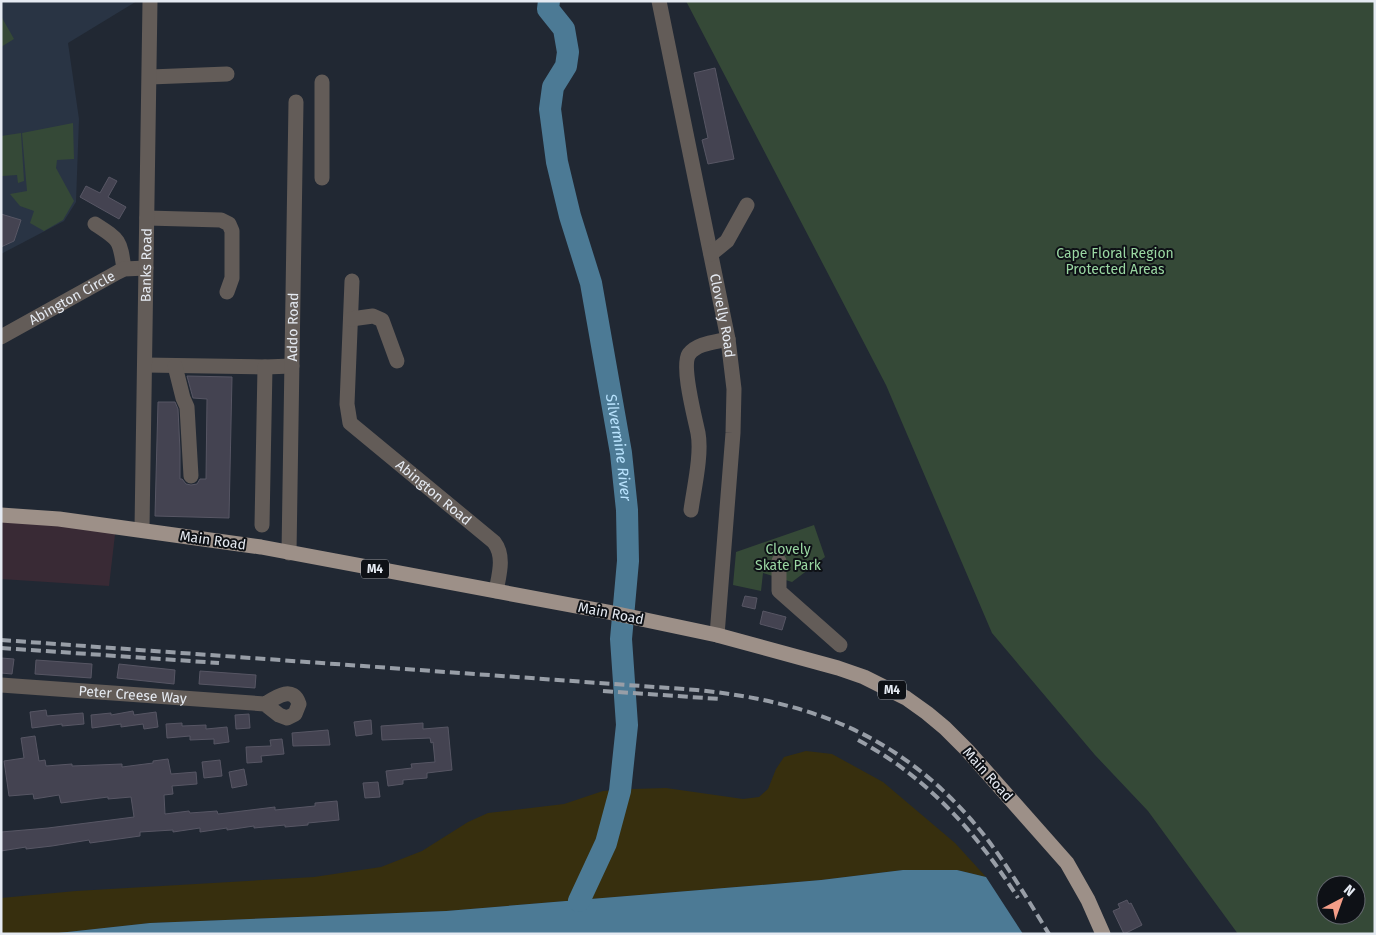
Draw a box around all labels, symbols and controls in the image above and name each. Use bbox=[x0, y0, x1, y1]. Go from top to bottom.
street label: Banks Road bbox=[137, 228, 156, 302]
park label: Cape Floral Region Protected Areas bbox=[1056, 245, 1174, 278]
street label: Abington Circle bbox=[26, 267, 118, 329]
street label: Clovelly Road bbox=[706, 272, 738, 359]
street label: Addo Road bbox=[284, 292, 302, 362]
water label: Silvermine River bbox=[602, 391, 635, 503]
street label: Abington Road bbox=[392, 456, 475, 529]
street label: Main Road bbox=[179, 527, 247, 554]
park label: Clovely Skate Park bbox=[755, 541, 822, 574]
road number: M4 bbox=[361, 560, 389, 578]
street label: Main Road bbox=[577, 599, 645, 628]
road number: M4 bbox=[878, 680, 906, 700]
street label: Peter Creese Way bbox=[78, 683, 187, 707]
street label: Main Road bbox=[959, 744, 1016, 805]
north arrow bbox=[1316, 875, 1366, 925]
text: N bbox=[1340, 881, 1358, 900]

